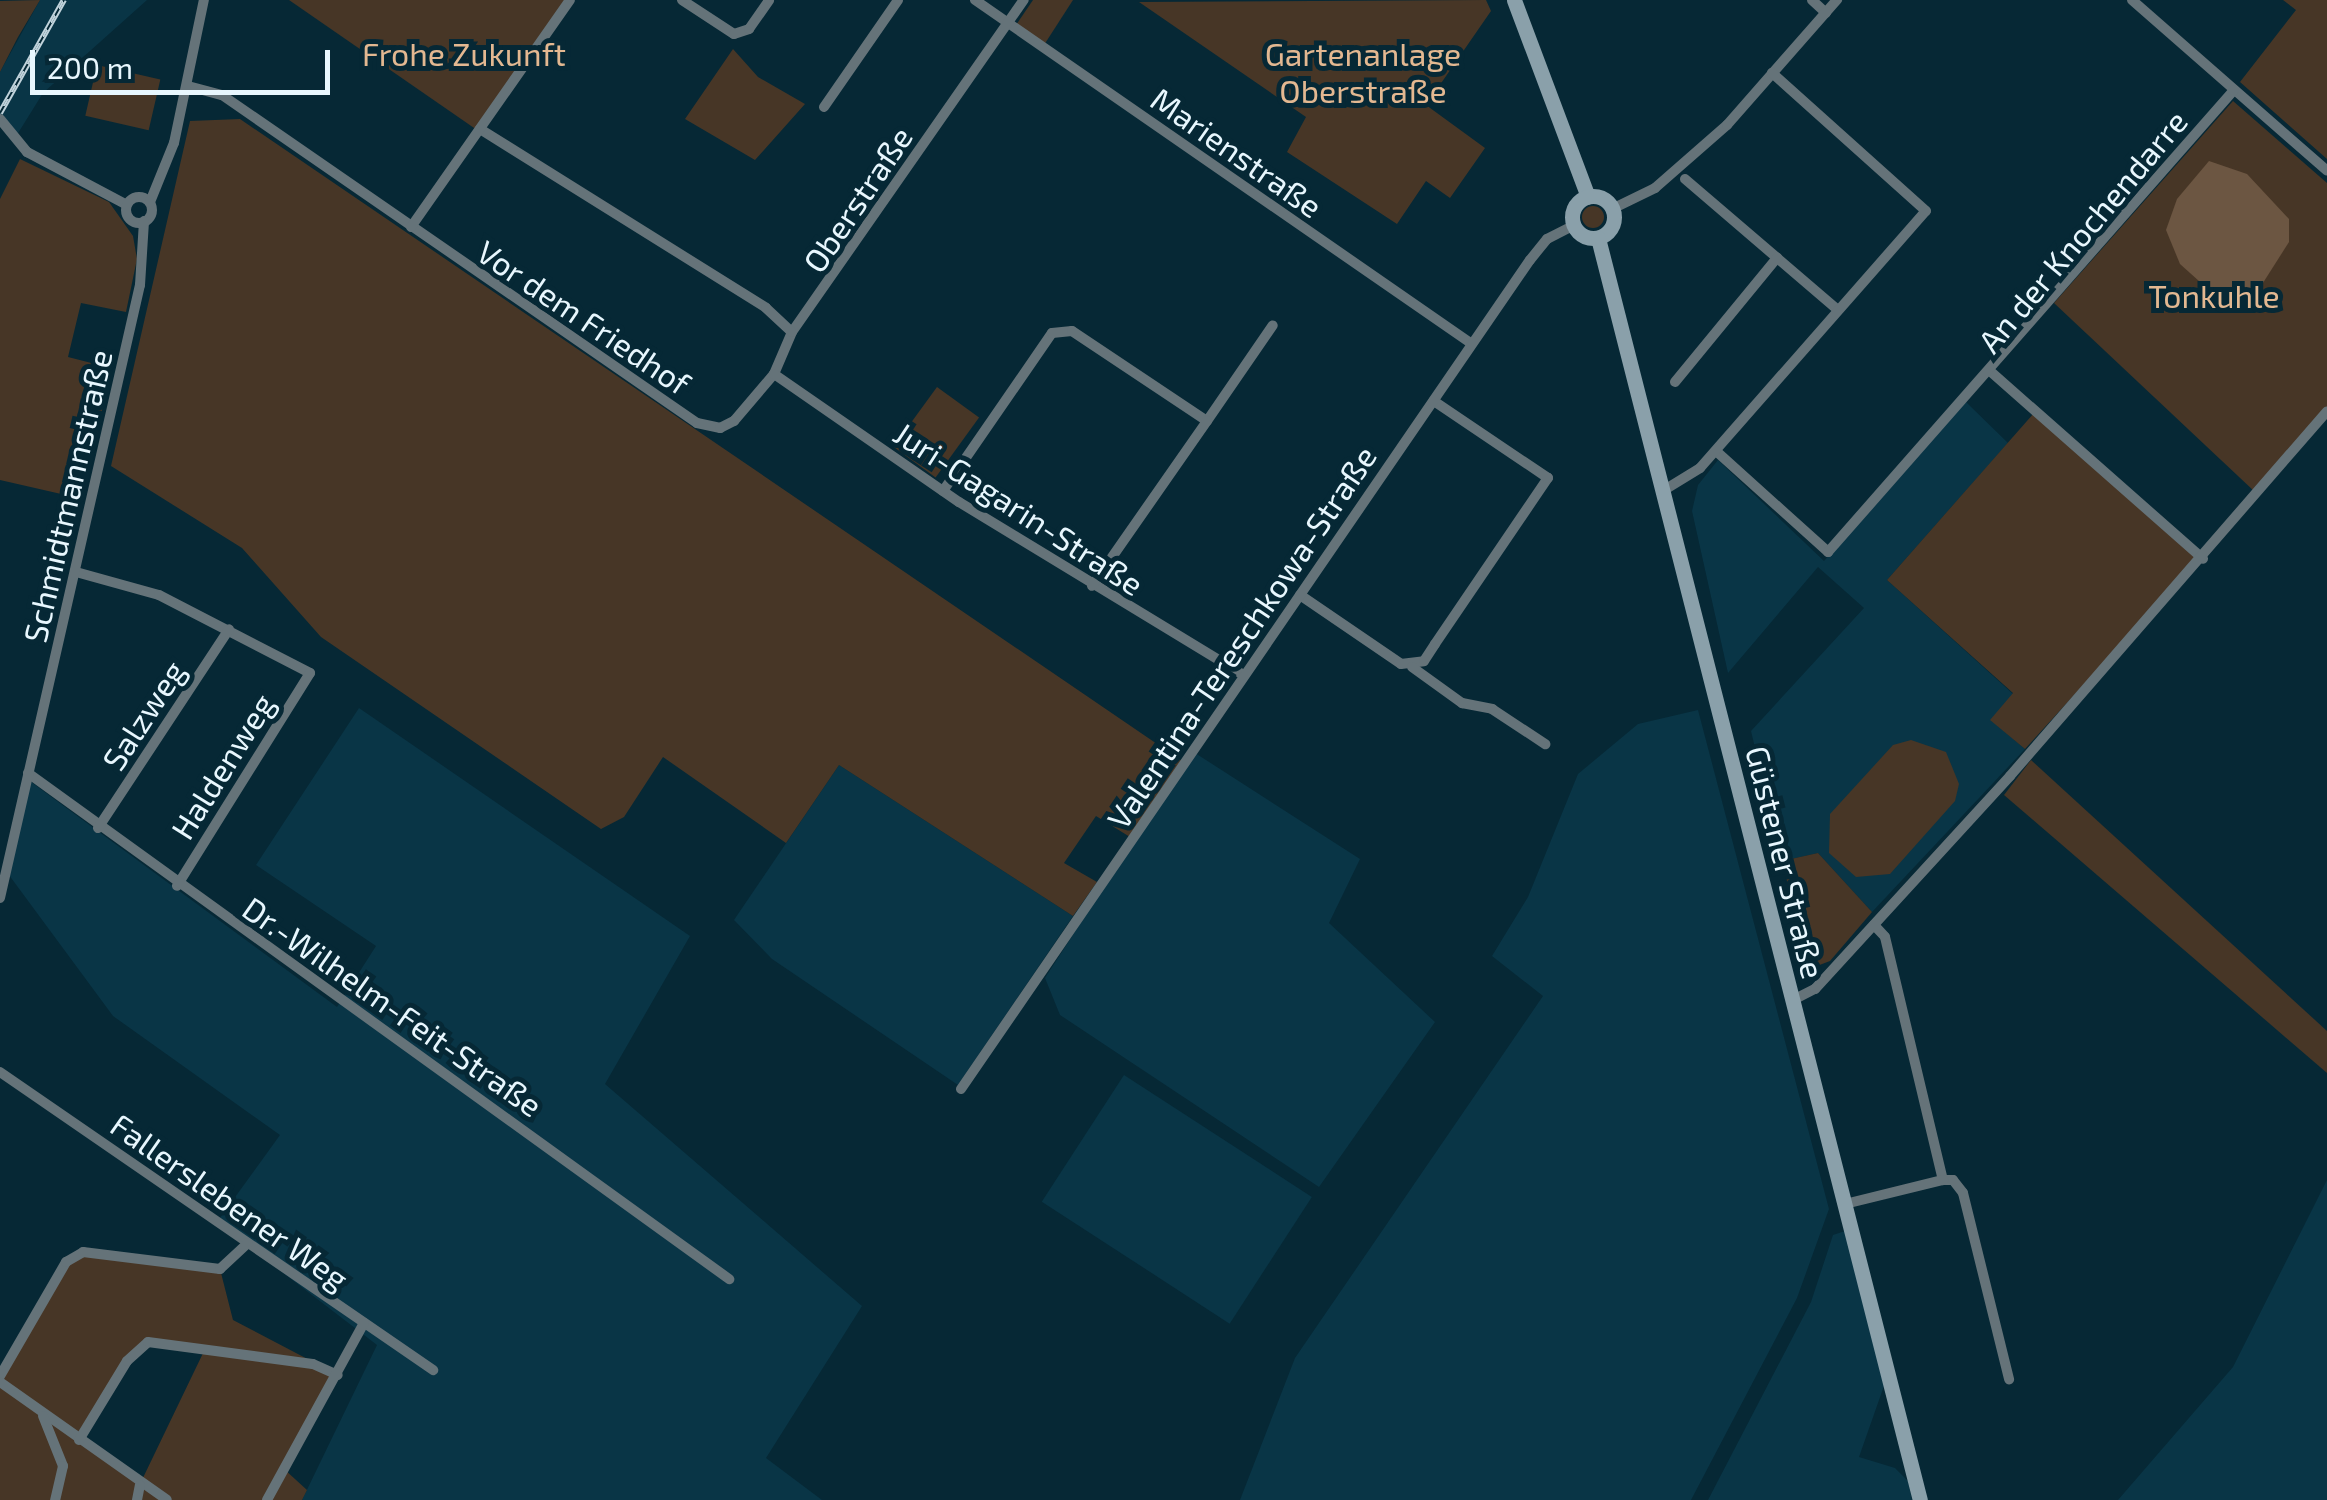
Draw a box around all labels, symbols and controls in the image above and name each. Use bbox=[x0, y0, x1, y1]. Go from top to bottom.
scale bar bbox=[35, 30, 335, 92]
park label: Frohe Zukunft bbox=[362, 34, 566, 72]
park label: Gartenanlage Oberstraße bbox=[1265, 35, 1461, 110]
text: 200 m bbox=[47, 49, 133, 85]
street label: Marienstraße bbox=[1144, 79, 1330, 225]
street label: An der Knochendarre bbox=[1969, 102, 2195, 360]
street label: Oberstraße bbox=[794, 119, 920, 279]
street label: Vor dem Friedhof bbox=[470, 231, 698, 403]
park label: Tonkuhle bbox=[2148, 276, 2280, 314]
street label: Schmidtmannstraße bbox=[15, 346, 119, 646]
street label: Juri-Gagarin-Straße bbox=[887, 413, 1151, 603]
street label: Valentina-Tereschkowa-Straße bbox=[1098, 438, 1384, 836]
street label: Salzweg bbox=[93, 653, 193, 777]
street label: Haldenweg bbox=[162, 686, 282, 846]
street label: Güstener Straße bbox=[1738, 741, 1834, 983]
street label: Dr.-Wilhelm-Feit-Straße bbox=[236, 888, 550, 1124]
street label: Fallerslebener Weg bbox=[103, 1104, 357, 1298]

